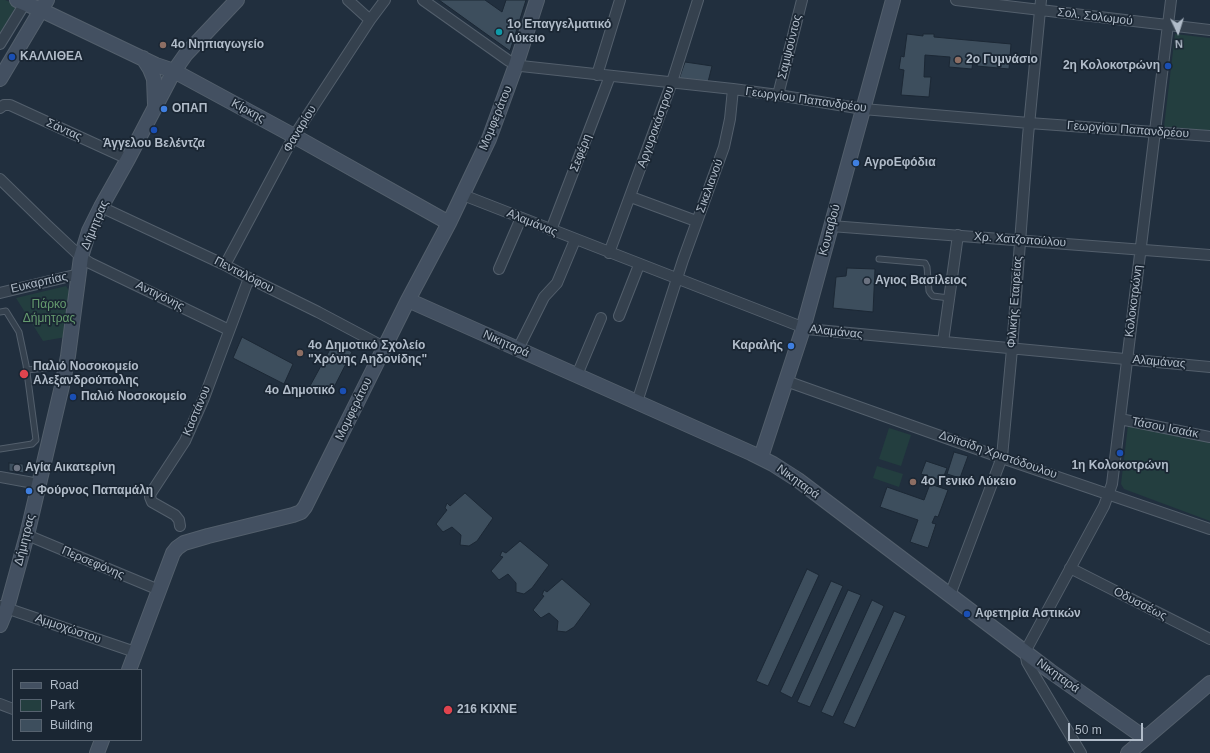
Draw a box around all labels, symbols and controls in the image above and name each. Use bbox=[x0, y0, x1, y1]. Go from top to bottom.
street label: Σολ. Σολωμού bbox=[1057, 5, 1133, 29]
north arrow bbox=[1158, 12, 1198, 52]
street label: Σαμψούντος bbox=[775, 13, 805, 81]
place label: 1ο Επαγγελματικό Λύκειο bbox=[507, 18, 611, 46]
marker: 1ο Επαγγελματικό Λύκειο bbox=[494, 27, 504, 37]
place label: 4ο Νηπιαγωγείο bbox=[171, 38, 264, 52]
text: N bbox=[1174, 38, 1183, 50]
marker: 4ο Νηπιαγωγείο bbox=[158, 40, 168, 50]
place label: ΚΑΛΛΙΘΕΑ bbox=[20, 50, 83, 64]
marker: ΚΑΛΛΙΘΕΑ bbox=[7, 52, 17, 62]
place label: 2ο Γυμνάσιο bbox=[966, 53, 1038, 67]
marker: 2ο Γυμνάσιο bbox=[953, 55, 963, 65]
place label: 2η Κολοκοτρώνη bbox=[1063, 59, 1160, 73]
marker: 2η Κολοκοτρώνη bbox=[1163, 61, 1173, 71]
street label: Μομφεράτου bbox=[477, 84, 515, 152]
street label: Αργυροκάστρου bbox=[635, 84, 677, 170]
street label: Γεωργίου Παπανδρέου bbox=[745, 84, 867, 116]
street label: Κίρκης bbox=[229, 96, 267, 126]
place label: ΟΠΑΠ bbox=[172, 102, 207, 116]
street label: Φαναρίου bbox=[280, 103, 320, 155]
marker: ΟΠΑΠ bbox=[159, 104, 169, 114]
street label: Σάντας bbox=[44, 116, 84, 144]
street label: Γεωργίου Παπανδρέου bbox=[1067, 119, 1189, 141]
marker: Άγγελου Βελέντζα bbox=[149, 125, 159, 135]
street label: Σεφέρη bbox=[567, 132, 595, 174]
place label: Άγγελου Βελέντζα bbox=[103, 137, 205, 151]
place label: ΑγροΕφόδια bbox=[864, 156, 936, 170]
street label: Σικελιανού bbox=[694, 157, 726, 215]
marker: ΑγροΕφόδια bbox=[851, 158, 861, 168]
street label: Δήμητρας bbox=[78, 198, 112, 252]
street label: Κουταβού bbox=[816, 203, 844, 257]
street label: Αλαμάνας bbox=[505, 206, 559, 240]
street label: Χρ. Χατζοπούλου bbox=[973, 230, 1067, 250]
street label: Πενταλόφου bbox=[212, 254, 276, 296]
street label: Φιλικής Εταιρείας bbox=[1005, 255, 1025, 349]
street label: Κολοκοτρώνη bbox=[1122, 264, 1146, 338]
street label: Ευκαρπίας bbox=[9, 269, 69, 297]
place label: Αγιος Βασίλειος bbox=[875, 274, 967, 288]
marker: Αγιος Βασίλειος bbox=[862, 276, 872, 286]
street label: Αντιγόνης bbox=[133, 278, 187, 314]
park label: Πάρκο Δήμητρας bbox=[23, 298, 75, 326]
street label: Αλαμάνας bbox=[809, 322, 863, 342]
street label: Νικηταρά bbox=[481, 327, 531, 361]
place label: 4ο Δημοτικό Σχολείο "Χρόνης Αηδονίδης" bbox=[308, 339, 427, 367]
place label: Καραλής bbox=[732, 339, 783, 353]
marker: Καραλής bbox=[786, 341, 796, 351]
marker: 4ο Δημοτικό Σχολείο "Χρόνης Αηδονίδης" bbox=[295, 348, 305, 358]
street label: Αλαμάνας bbox=[1132, 353, 1186, 371]
place label: Παλιό Νοσοκομείο Αλεξανδρούπολης bbox=[33, 360, 139, 388]
marker: Παλιό Νοσοκομείο Αλεξανδρούπολης bbox=[18, 368, 30, 380]
street label: Μομφεράτου bbox=[333, 375, 375, 443]
street label: Καστάνου bbox=[180, 384, 214, 438]
place label: 4ο Δημοτικό bbox=[265, 384, 335, 398]
marker: 4ο Δημοτικό bbox=[338, 386, 348, 396]
place label: Παλιό Νοσοκομείο bbox=[81, 390, 187, 404]
marker: Παλιό Νοσοκομείο bbox=[68, 392, 78, 402]
street label: Τάσου Ισαάκ bbox=[1130, 414, 1200, 442]
street label: Δοϊτσίδη Χριστόδουλου bbox=[937, 428, 1059, 482]
marker: 1η Κολοκοτρώνη bbox=[1115, 448, 1125, 458]
place label: 1η Κολοκοτρώνη bbox=[1071, 459, 1169, 473]
place label: Αγία Αικατερίνη bbox=[25, 461, 115, 475]
street label: Νικηταρά bbox=[774, 462, 822, 502]
marker: Αγία Αικατερίνη bbox=[12, 463, 22, 473]
place label: 4ο Γενικό Λύκειο bbox=[921, 475, 1016, 489]
marker: 4ο Γενικό Λύκειο bbox=[908, 477, 918, 487]
place label: Φούρνος Παπαμάλη bbox=[37, 484, 153, 498]
marker: Φούρνος Παπαμάλη bbox=[24, 486, 34, 496]
street label: Δήμητρας bbox=[12, 513, 38, 567]
street label: Περσεφόνης bbox=[60, 543, 126, 583]
street label: Οδυσσέως bbox=[1111, 584, 1169, 624]
place label: Αφετηρία Αστικών bbox=[975, 607, 1081, 621]
marker: Αφετηρία Αστικών bbox=[962, 609, 972, 619]
street label: Αμμοχώστου bbox=[33, 611, 103, 647]
street label: Νικηταρά bbox=[1034, 656, 1082, 696]
legend bbox=[12, 669, 142, 741]
text: Road bbox=[50, 678, 79, 692]
text: Park bbox=[50, 698, 75, 712]
place label: 216 ΚΙΧΝΕ bbox=[457, 703, 517, 717]
marker: 216 ΚΙΧΝΕ bbox=[442, 704, 454, 716]
scale bar bbox=[1070, 715, 1145, 741]
text: Building bbox=[50, 718, 93, 732]
text: 50 m bbox=[1075, 723, 1102, 737]

